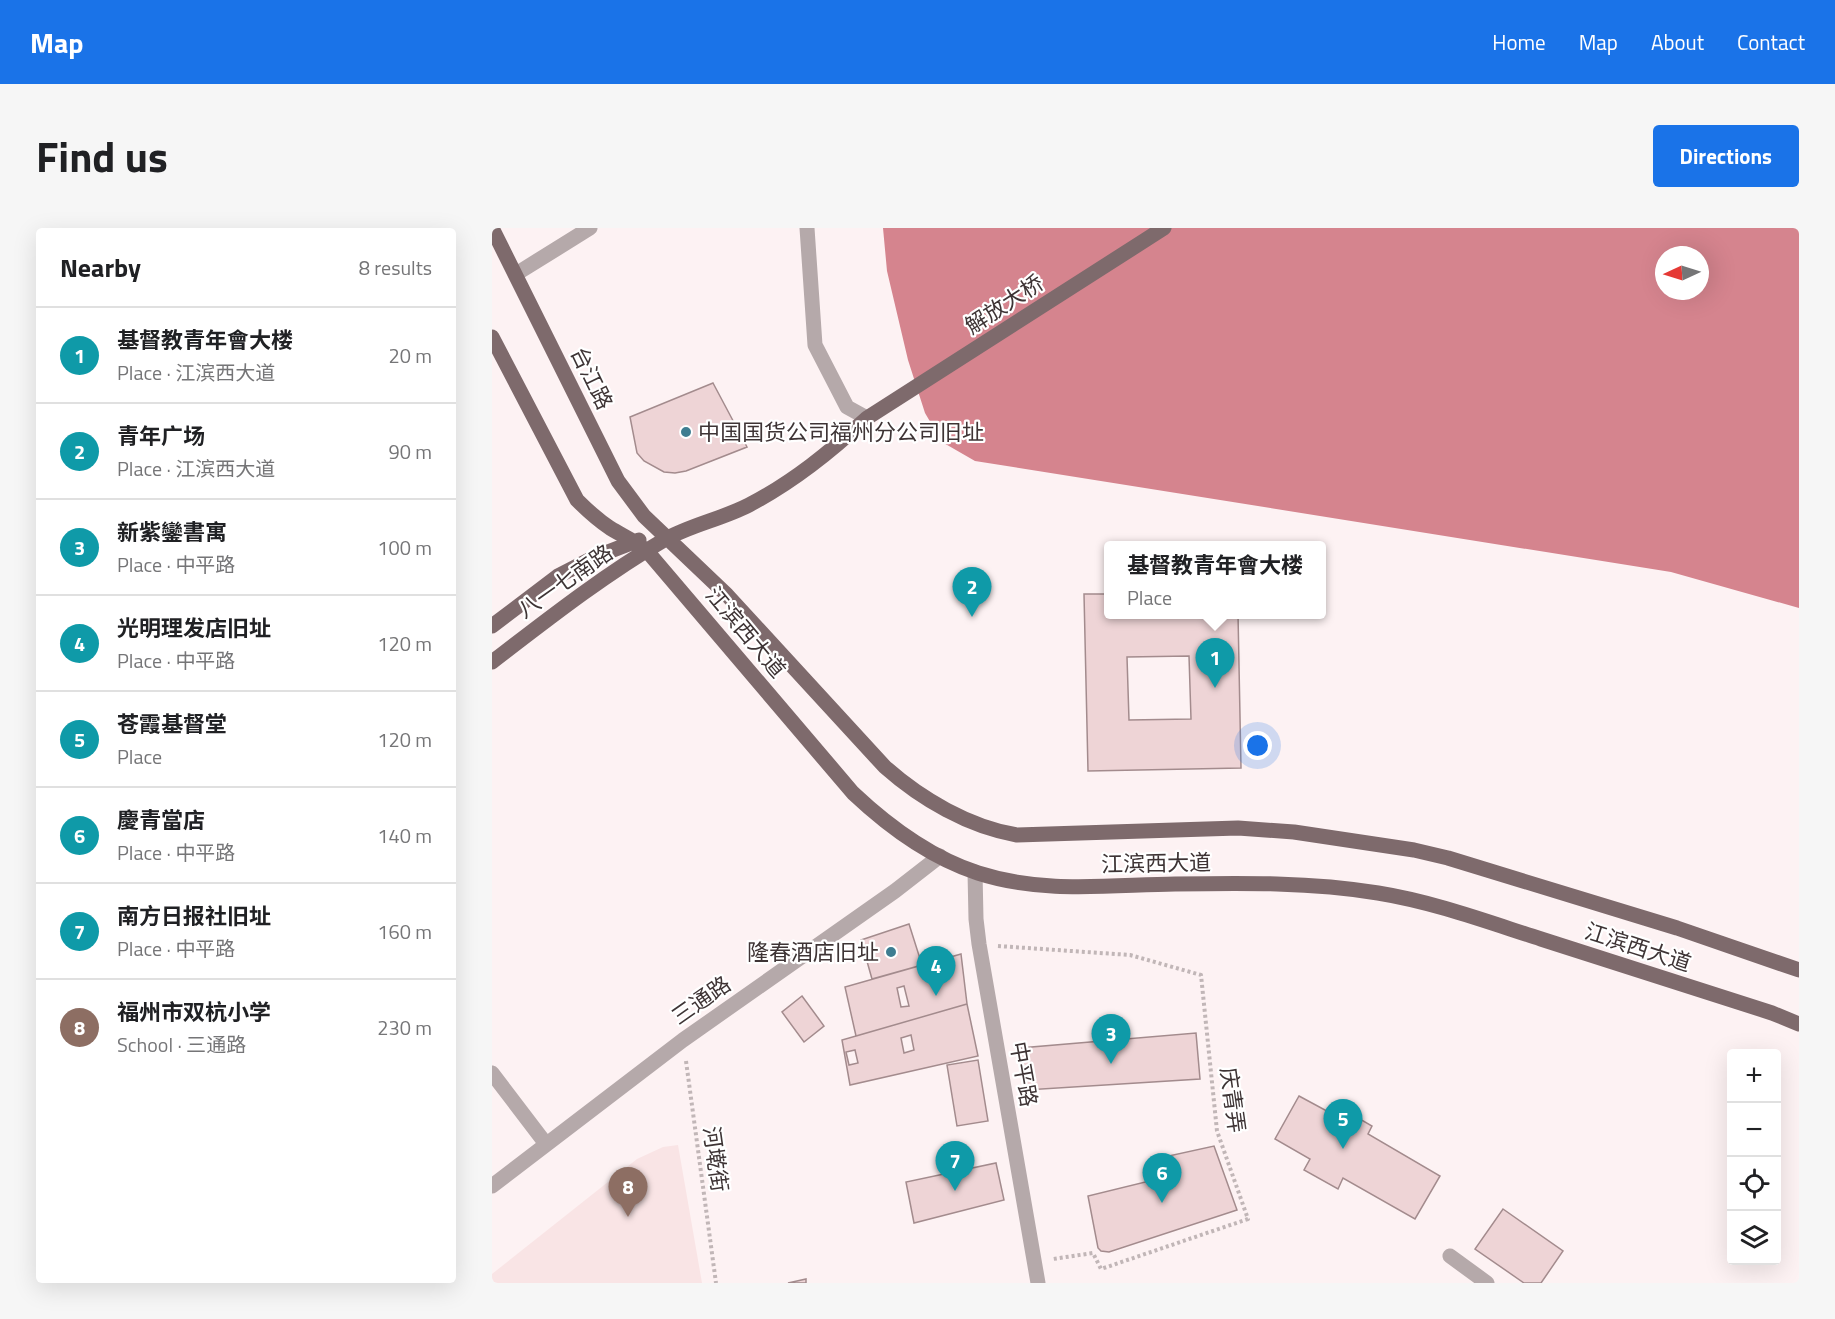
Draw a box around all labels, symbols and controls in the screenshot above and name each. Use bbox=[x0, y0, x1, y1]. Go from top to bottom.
text: Map bbox=[30, 21, 84, 64]
text: Home bbox=[1492, 26, 1546, 58]
text: Map bbox=[1579, 26, 1618, 58]
text: About bbox=[1651, 26, 1704, 58]
text: Contact bbox=[1737, 26, 1805, 58]
text: Find us bbox=[36, 124, 168, 188]
button: Directions bbox=[1653, 125, 1799, 187]
north arrow bbox=[1655, 246, 1709, 300]
text: Nearby bbox=[60, 248, 141, 287]
text: 8 results bbox=[359, 252, 432, 283]
street label: 解放大桥 bbox=[958, 266, 1050, 342]
text: 基督教青年會大楼 bbox=[117, 323, 293, 357]
text: 1 bbox=[74, 340, 85, 371]
text: 20 m bbox=[388, 340, 432, 371]
street label: 台江路 bbox=[562, 341, 622, 415]
text: Place · 江滨西大道 bbox=[117, 357, 275, 388]
place label: 中国国货公司福州分公司旧址 bbox=[698, 415, 984, 449]
text: 青年广场 bbox=[117, 419, 205, 453]
marker: 中国国货公司福州分公司旧址 bbox=[679, 425, 693, 439]
text: 2 bbox=[74, 436, 85, 467]
text: 90 m bbox=[388, 436, 432, 467]
text: Place · 江滨西大道 bbox=[117, 453, 275, 484]
text: 新紫鑾書寓 bbox=[117, 515, 227, 549]
text: 3 bbox=[74, 532, 85, 563]
text: 100 m bbox=[377, 532, 432, 563]
street label: 八一七南路 bbox=[510, 536, 620, 626]
popup bbox=[1104, 541, 1326, 619]
text: 基督教青年會大楼 bbox=[1127, 548, 1303, 582]
text: Place · 中平路 bbox=[117, 549, 235, 580]
pin: 2 bbox=[952, 568, 992, 617]
street label: 江滨西大道 bbox=[698, 579, 794, 685]
text: Place bbox=[1127, 582, 1172, 613]
text: 光明理发店旧址 bbox=[117, 611, 271, 645]
text: 4 bbox=[74, 628, 85, 659]
text: 120 m bbox=[377, 628, 432, 659]
pin: 1 bbox=[1196, 638, 1234, 688]
text: Place · 中平路 bbox=[117, 645, 235, 676]
text: 苍霞基督堂 bbox=[117, 707, 227, 741]
text: 5 bbox=[74, 724, 85, 755]
text: 120 m bbox=[377, 724, 432, 755]
your location bbox=[1243, 731, 1272, 760]
text: Place bbox=[117, 741, 162, 772]
text: 慶青當店 bbox=[117, 803, 205, 837]
text: 6 bbox=[74, 820, 85, 851]
text: 140 m bbox=[377, 820, 432, 851]
text: Place · 中平路 bbox=[117, 837, 235, 868]
street label: 江滨西大道 bbox=[1101, 845, 1211, 881]
text: 南方日报社旧址 bbox=[117, 899, 271, 933]
street label: 江滨西大道 bbox=[1580, 914, 1696, 980]
text: 7 bbox=[74, 916, 85, 947]
text: 160 m bbox=[377, 916, 432, 947]
text: Place · 中平路 bbox=[117, 933, 235, 964]
place label: 隆春酒店旧址 bbox=[747, 935, 879, 969]
marker: 隆春酒店旧址 bbox=[884, 945, 898, 959]
pin: 4 bbox=[916, 946, 956, 996]
street label: 三通路 bbox=[664, 967, 738, 1033]
text: 福州市双杭小学 bbox=[117, 995, 271, 1029]
text: 8 bbox=[74, 1012, 85, 1043]
text: 230 m bbox=[377, 1012, 432, 1043]
pin: 3 bbox=[1092, 1014, 1130, 1064]
text: School · 三通路 bbox=[117, 1029, 246, 1060]
street label: 中平路 bbox=[1002, 1039, 1046, 1109]
map controls bbox=[1727, 1049, 1781, 1265]
button: + bbox=[1727, 1049, 1781, 1103]
street label: 庆青弄 bbox=[1212, 1065, 1254, 1135]
pin: 5 bbox=[1324, 1100, 1362, 1149]
button: − bbox=[1727, 1103, 1781, 1157]
street label: 河墘街 bbox=[695, 1124, 737, 1194]
pin: 7 bbox=[936, 1142, 974, 1191]
pin: 6 bbox=[1142, 1154, 1182, 1203]
button: locate bbox=[1727, 1157, 1781, 1211]
pin: 8 bbox=[608, 1168, 648, 1217]
button: layers bbox=[1727, 1211, 1781, 1265]

